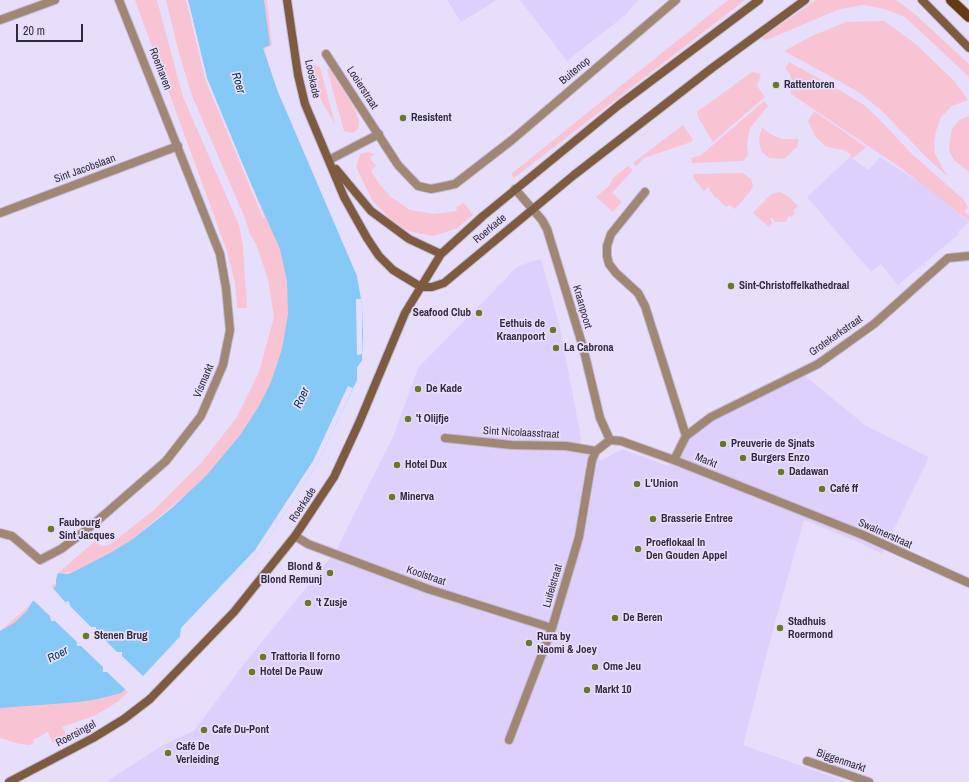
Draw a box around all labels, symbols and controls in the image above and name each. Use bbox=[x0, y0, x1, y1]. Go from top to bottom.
scale bar bbox=[18, 16, 85, 42]
text: 20 m bbox=[23, 23, 45, 39]
street label: Roerhaven bbox=[146, 46, 174, 92]
street label: Buitenop bbox=[557, 54, 593, 88]
street label: Looskade bbox=[301, 58, 323, 100]
street label: Looierstraat bbox=[343, 64, 381, 112]
water label: Roer bbox=[228, 71, 248, 95]
place label: Rattentoren bbox=[784, 78, 835, 92]
marker: Rattentoren bbox=[771, 80, 781, 90]
place label: Resistent bbox=[411, 111, 452, 125]
marker: Resistent bbox=[398, 113, 408, 123]
street label: Sint Jacobslaan bbox=[53, 152, 117, 186]
street label: Roerkade bbox=[471, 211, 509, 247]
place label: Sint-Christoffelkathedraal bbox=[739, 279, 849, 293]
marker: Sint-Christoffelkathedraal bbox=[726, 281, 736, 291]
street label: Kraanpoort bbox=[570, 284, 594, 330]
place label: Seafood Club bbox=[413, 306, 471, 320]
marker: Seafood Club bbox=[474, 308, 484, 318]
street label: Grotekerkstraat bbox=[807, 313, 865, 359]
place label: Eethuis de Kraanpoort bbox=[496, 317, 545, 343]
marker: Eethuis de Kraanpoort bbox=[548, 325, 558, 335]
place label: La Cabrona bbox=[564, 341, 614, 355]
marker: La Cabrona bbox=[551, 343, 561, 353]
street label: Vismarkt bbox=[191, 362, 217, 400]
place label: De Kade bbox=[426, 382, 462, 396]
marker: De Kade bbox=[413, 384, 423, 394]
water label: Roer bbox=[291, 385, 313, 411]
place label: 't Olijfje bbox=[416, 412, 449, 426]
marker: 't Olijfje bbox=[403, 414, 413, 424]
street label: Sint Nicolaasstraat bbox=[483, 424, 559, 442]
place label: Preuverie de Sjnats bbox=[731, 437, 815, 451]
marker: Preuverie de Sjnats bbox=[718, 439, 728, 449]
street label: Markt bbox=[693, 451, 719, 471]
place label: Burgers Enzo bbox=[751, 451, 810, 465]
marker: Burgers Enzo bbox=[738, 453, 748, 463]
place label: Hotel Dux bbox=[405, 458, 447, 472]
marker: Hotel Dux bbox=[392, 460, 402, 470]
place label: Dadawan bbox=[789, 465, 829, 479]
marker: Dadawan bbox=[776, 467, 786, 477]
place label: L'Union bbox=[645, 477, 678, 491]
marker: L'Union bbox=[632, 479, 642, 489]
place label: Café ff bbox=[830, 482, 858, 496]
marker: Café ff bbox=[817, 484, 827, 494]
street label: Roerkade bbox=[287, 485, 319, 525]
place label: Minerva bbox=[400, 490, 434, 504]
marker: Minerva bbox=[387, 492, 397, 502]
place label: Brasserie Entree bbox=[661, 512, 733, 526]
marker: Brasserie Entree bbox=[648, 514, 658, 524]
place label: Faubourg Sint Jacques bbox=[59, 516, 115, 542]
street label: Swalmerstraat bbox=[856, 516, 914, 552]
marker: Faubourg Sint Jacques bbox=[46, 524, 56, 534]
place label: Proeflokaal In Den Gouden Appel bbox=[646, 536, 727, 562]
marker: Proeflokaal In Den Gouden Appel bbox=[633, 544, 643, 554]
place label: Blond & Blond Remunj bbox=[261, 560, 322, 586]
street label: Koolstraat bbox=[405, 563, 447, 589]
street label: Luifelstraat bbox=[541, 563, 565, 609]
marker: Blond & Blond Remunj bbox=[325, 568, 335, 578]
place label: 't Zusje bbox=[316, 596, 347, 610]
marker: 't Zusje bbox=[303, 598, 313, 608]
place label: De Beren bbox=[623, 611, 663, 625]
marker: De Beren bbox=[610, 613, 620, 623]
place label: Stadhuis Roermond bbox=[788, 615, 833, 641]
marker: Stadhuis Roermond bbox=[775, 623, 785, 633]
place label: Stenen Brug bbox=[94, 629, 148, 643]
place label: Rura by Naomi & Joey bbox=[537, 630, 597, 656]
marker: Stenen Brug bbox=[81, 631, 91, 641]
marker: Rura by Naomi & Joey bbox=[524, 638, 534, 648]
water label: Roer bbox=[45, 644, 71, 666]
place label: Trattoria Il forno bbox=[271, 650, 340, 664]
marker: Trattoria Il forno bbox=[258, 652, 268, 662]
place label: Ome Jeu bbox=[603, 660, 641, 674]
marker: Ome Jeu bbox=[590, 662, 600, 672]
place label: Hotel De Pauw bbox=[260, 665, 323, 679]
marker: Hotel De Pauw bbox=[247, 667, 257, 677]
place label: Markt 10 bbox=[595, 683, 632, 697]
marker: Markt 10 bbox=[582, 685, 592, 695]
street label: Roersingel bbox=[54, 718, 98, 750]
place label: Cafe Du-Pont bbox=[212, 723, 269, 737]
marker: Cafe Du-Pont bbox=[199, 725, 209, 735]
place label: Café De Verleiding bbox=[176, 740, 219, 766]
street label: Biggenmarkt bbox=[815, 746, 867, 776]
marker: Café De Verleiding bbox=[163, 748, 173, 758]

